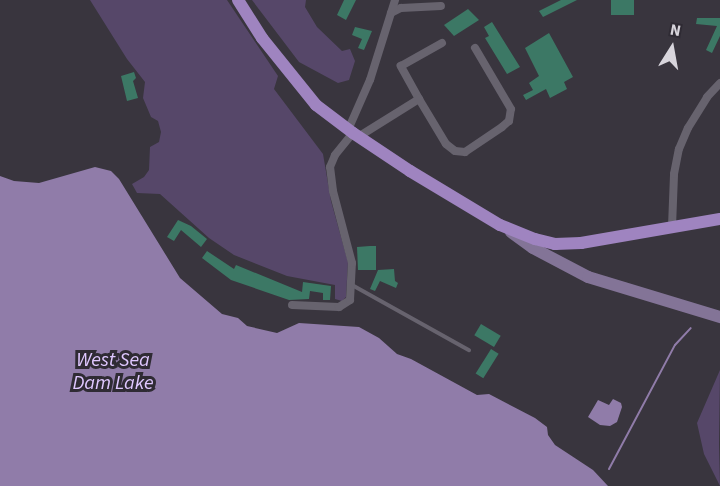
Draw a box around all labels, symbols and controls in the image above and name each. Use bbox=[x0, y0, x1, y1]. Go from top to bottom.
north arrow bbox=[642, 18, 702, 78]
text: N bbox=[668, 19, 683, 42]
water label: West Sea Dam Lake bbox=[72, 349, 154, 396]

